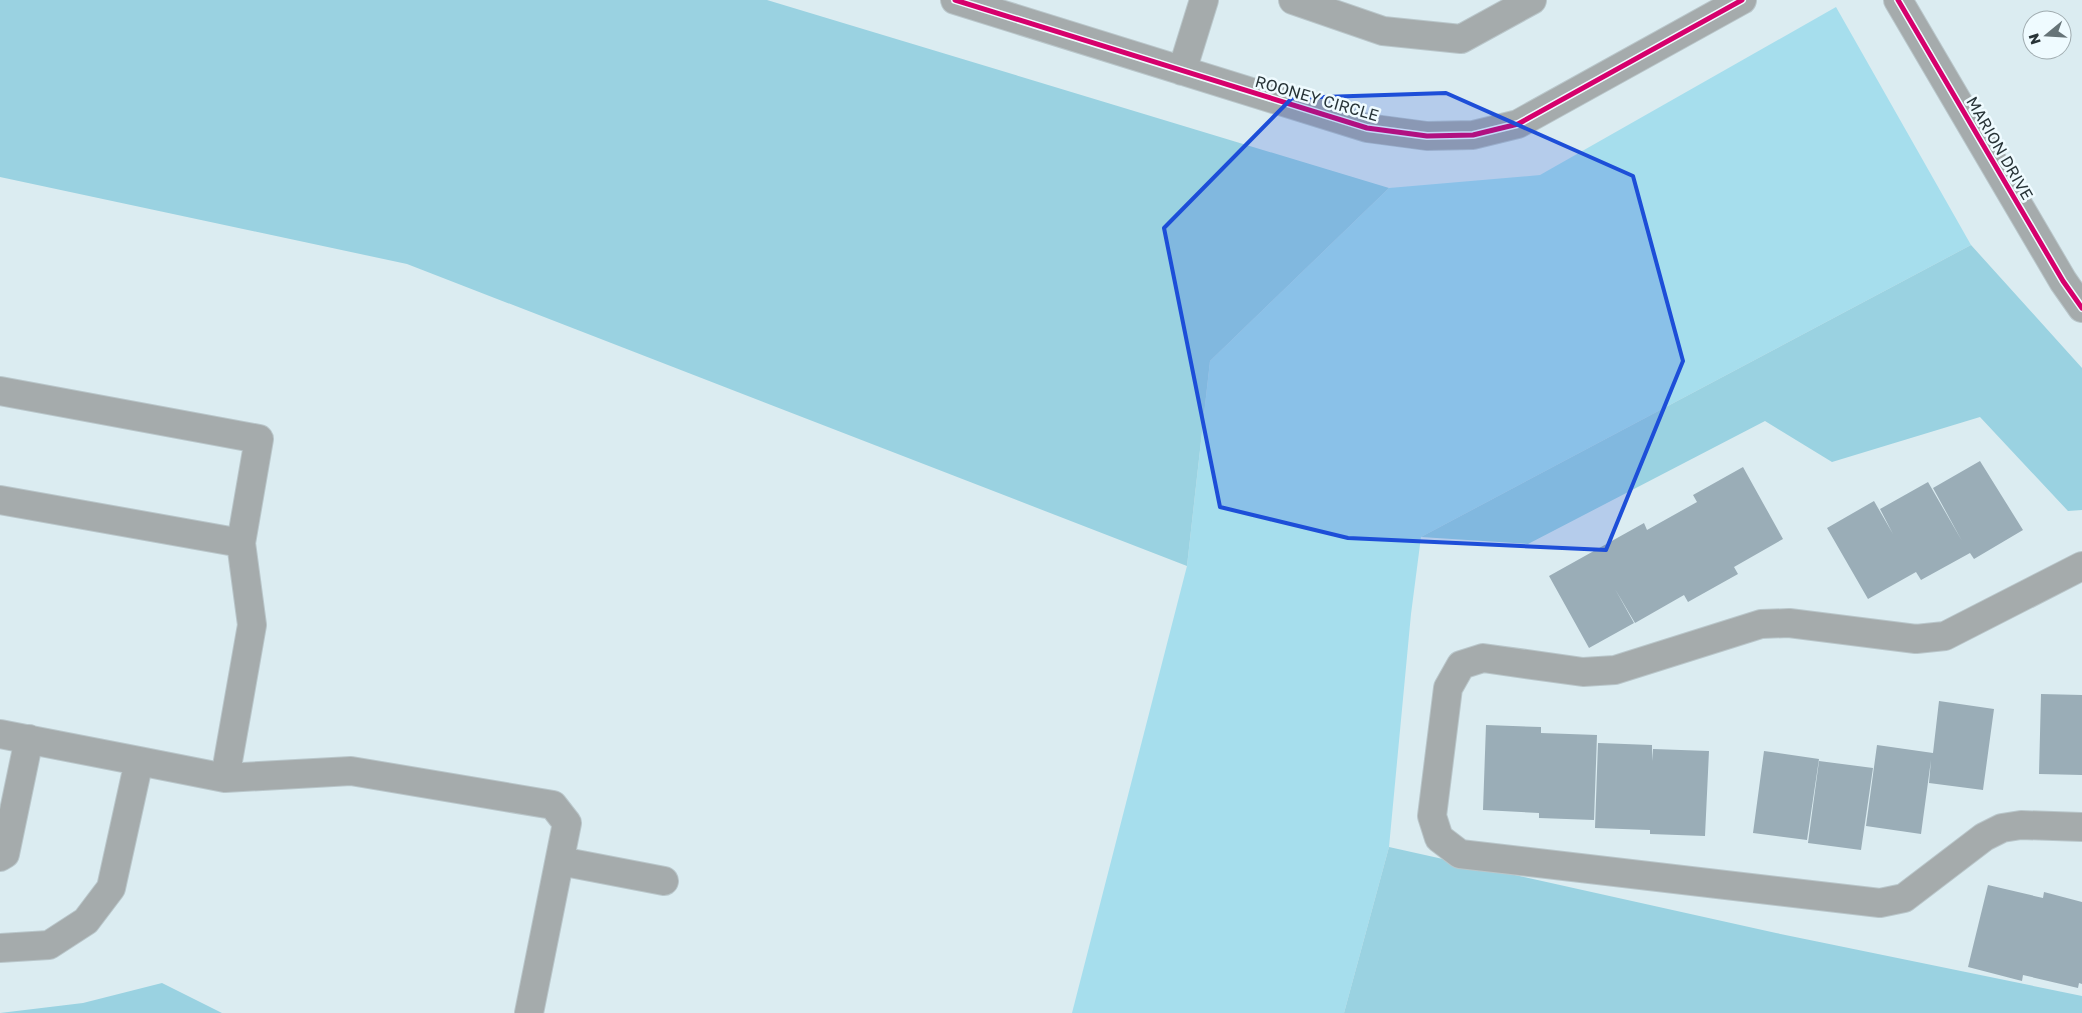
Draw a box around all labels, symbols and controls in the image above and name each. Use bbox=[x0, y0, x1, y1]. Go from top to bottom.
north arrow bbox=[2022, 10, 2072, 60]
text: N bbox=[2024, 31, 2044, 47]
street label: ROONEY CIRCLE bbox=[1253, 71, 1381, 125]
street label: MARION DRIVE bbox=[1962, 93, 2038, 203]

